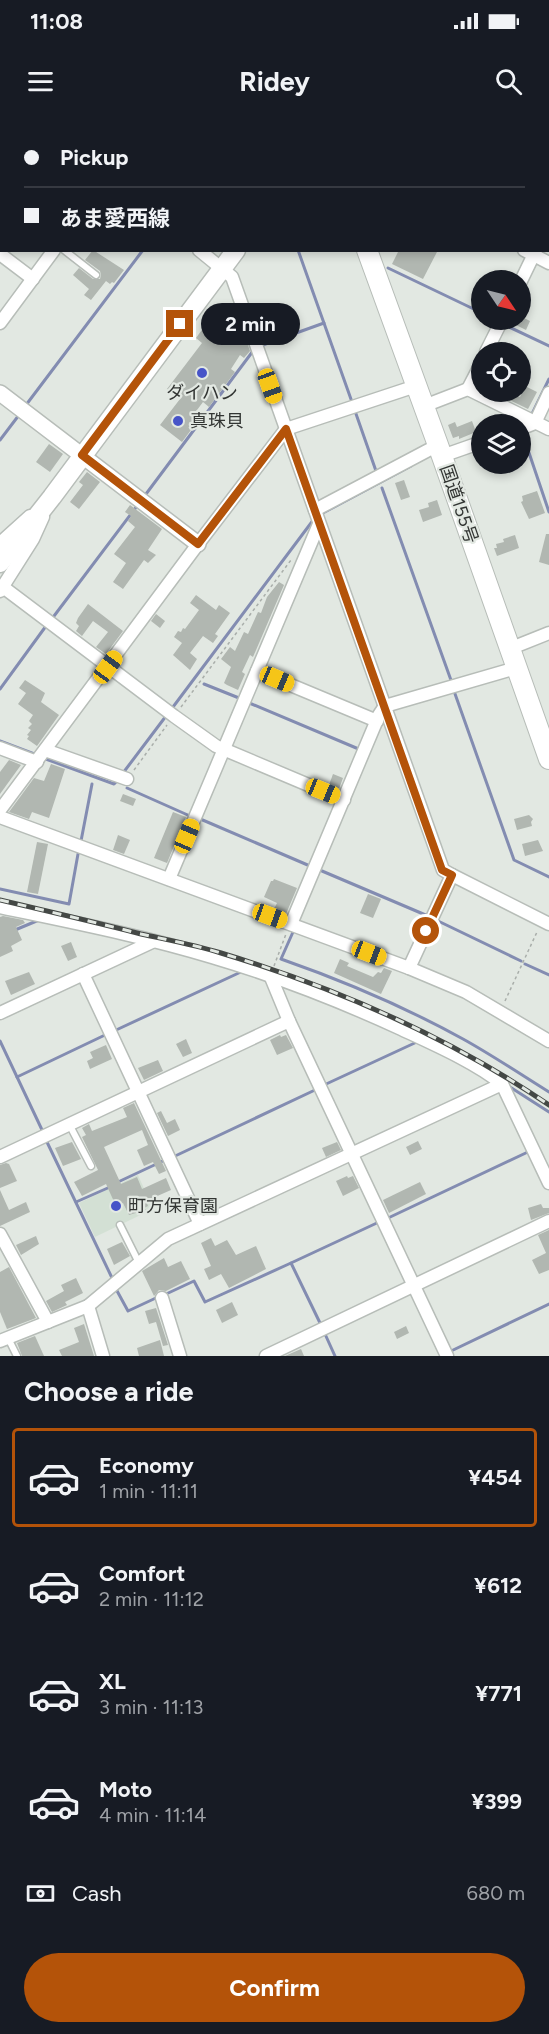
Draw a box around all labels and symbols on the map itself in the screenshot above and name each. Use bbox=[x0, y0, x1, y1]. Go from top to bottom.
north arrow bbox=[471, 270, 531, 330]
callout: 2 min bbox=[201, 303, 300, 345]
route end bbox=[166, 310, 193, 337]
marker: ダイハン bbox=[195, 366, 209, 380]
car bbox=[255, 366, 285, 406]
place label: ダイハン bbox=[166, 382, 238, 404]
place label: 真珠貝 bbox=[190, 410, 244, 432]
marker: 真珠貝 bbox=[171, 414, 185, 428]
street label: 国道155号 bbox=[435, 462, 483, 546]
car bbox=[90, 647, 126, 687]
car bbox=[257, 664, 297, 694]
car bbox=[303, 776, 343, 806]
car bbox=[172, 816, 202, 856]
car bbox=[250, 901, 290, 931]
route start bbox=[412, 917, 439, 944]
car bbox=[349, 938, 389, 968]
place label: 町方保育園 bbox=[128, 1195, 218, 1217]
marker: 町方保育園 bbox=[109, 1199, 123, 1213]

